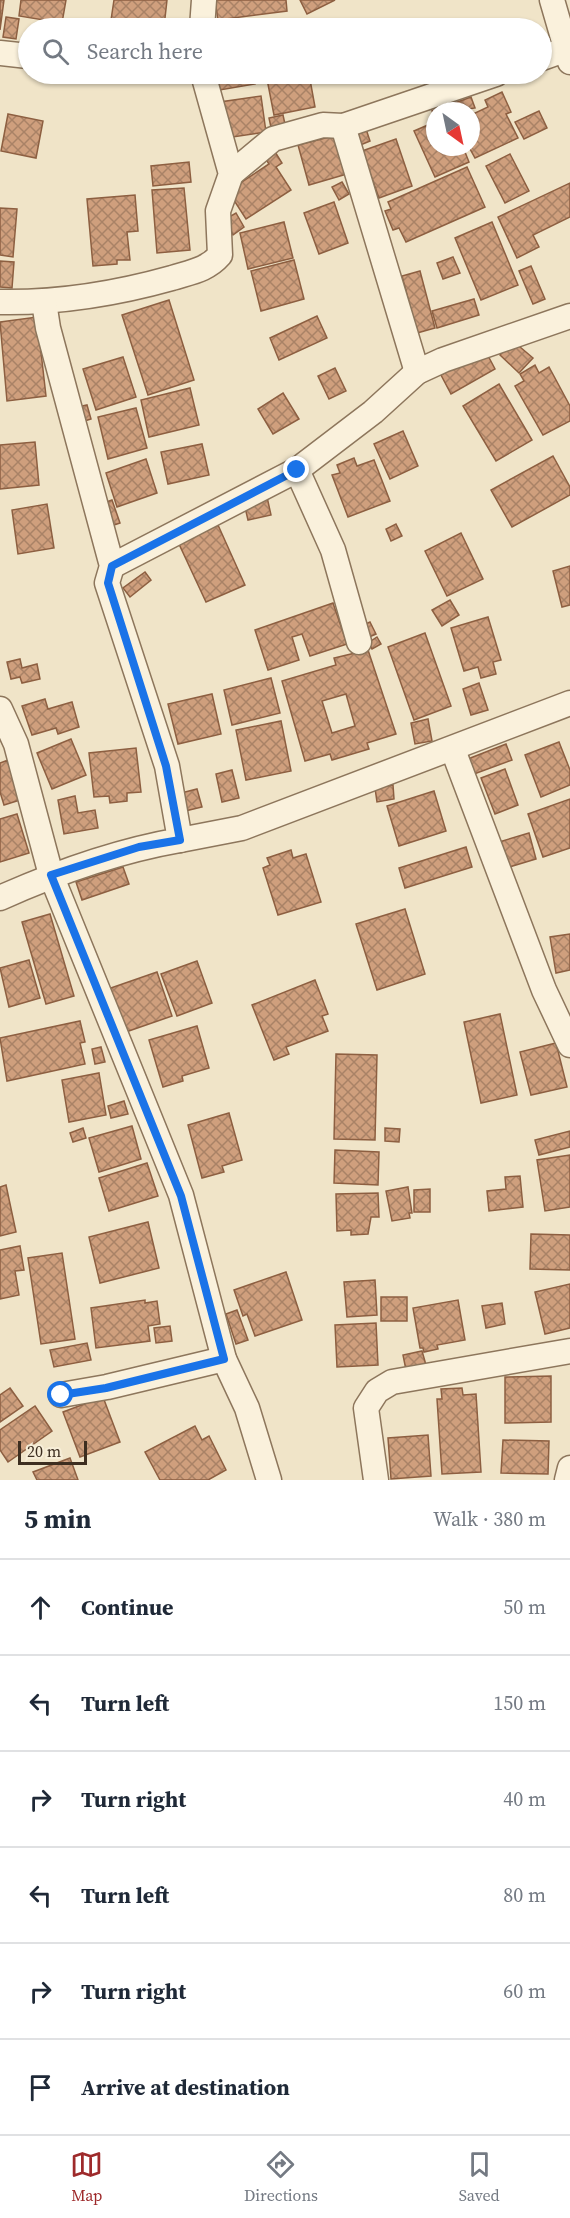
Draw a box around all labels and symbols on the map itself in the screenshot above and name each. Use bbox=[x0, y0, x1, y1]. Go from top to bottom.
north arrow bbox=[426, 102, 480, 156]
route end bbox=[283, 456, 309, 482]
route start bbox=[47, 1381, 73, 1407]
scale bar bbox=[18, 1438, 87, 1466]

